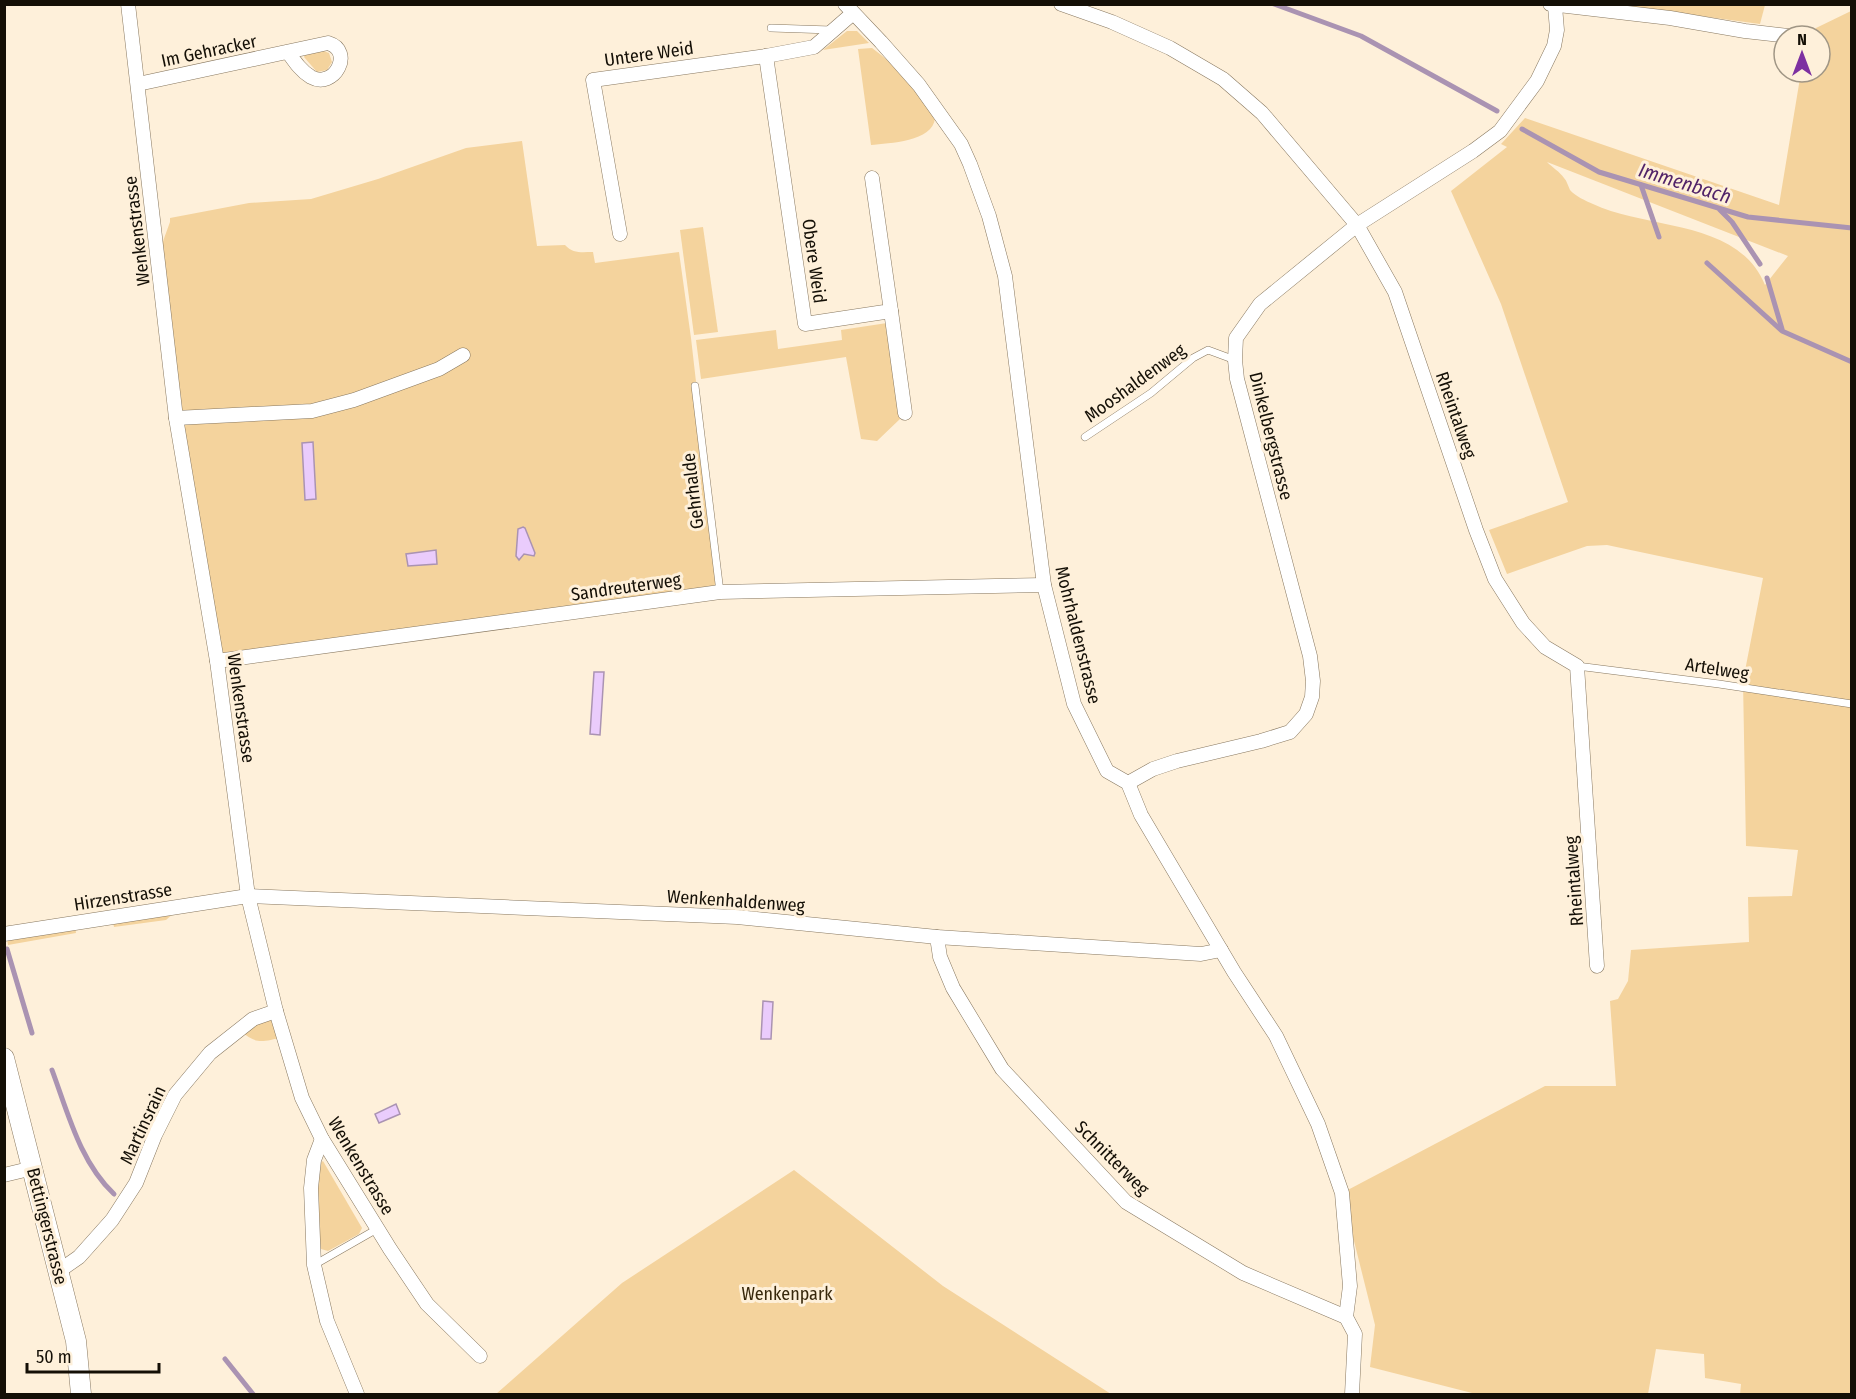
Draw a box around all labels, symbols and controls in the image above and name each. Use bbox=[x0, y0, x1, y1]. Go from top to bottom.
north arrow bbox=[1772, 24, 1832, 84]
street label: Im Gehracker bbox=[159, 30, 259, 72]
text: N bbox=[1797, 30, 1807, 49]
street label: Untere Weid bbox=[603, 37, 695, 71]
water label: Immenbach bbox=[1636, 158, 1734, 208]
street label: Wenkenstrasse bbox=[119, 175, 155, 287]
street label: Obere Weid bbox=[797, 217, 831, 305]
street label: Mooshaldenweg bbox=[1080, 339, 1190, 427]
street label: Rheintalweg bbox=[1431, 369, 1481, 462]
street label: Dinkelbergstrasse bbox=[1244, 370, 1298, 502]
street label: Gehrhalde bbox=[677, 452, 709, 530]
street label: Mohrhaldenstrasse bbox=[1050, 564, 1106, 706]
street label: Sandreuterweg bbox=[570, 568, 683, 606]
street label: Wenkenstrasse bbox=[222, 652, 260, 764]
street label: Artelweg bbox=[1684, 653, 1751, 685]
street label: Rheintalweg bbox=[1560, 835, 1588, 927]
street label: Hirzenstrasse bbox=[72, 878, 174, 916]
street label: Wenkenhaldenweg bbox=[666, 885, 806, 917]
street label: Martinsrain bbox=[115, 1082, 171, 1168]
street label: Wenkenstrasse bbox=[323, 1113, 399, 1219]
street label: Schnitterweg bbox=[1070, 1116, 1154, 1200]
street label: Bettingerstrasse bbox=[22, 1165, 72, 1287]
park label: Wenkenpark bbox=[741, 1283, 833, 1305]
scale bar bbox=[27, 1336, 159, 1374]
text: 50 m bbox=[36, 1346, 72, 1368]

